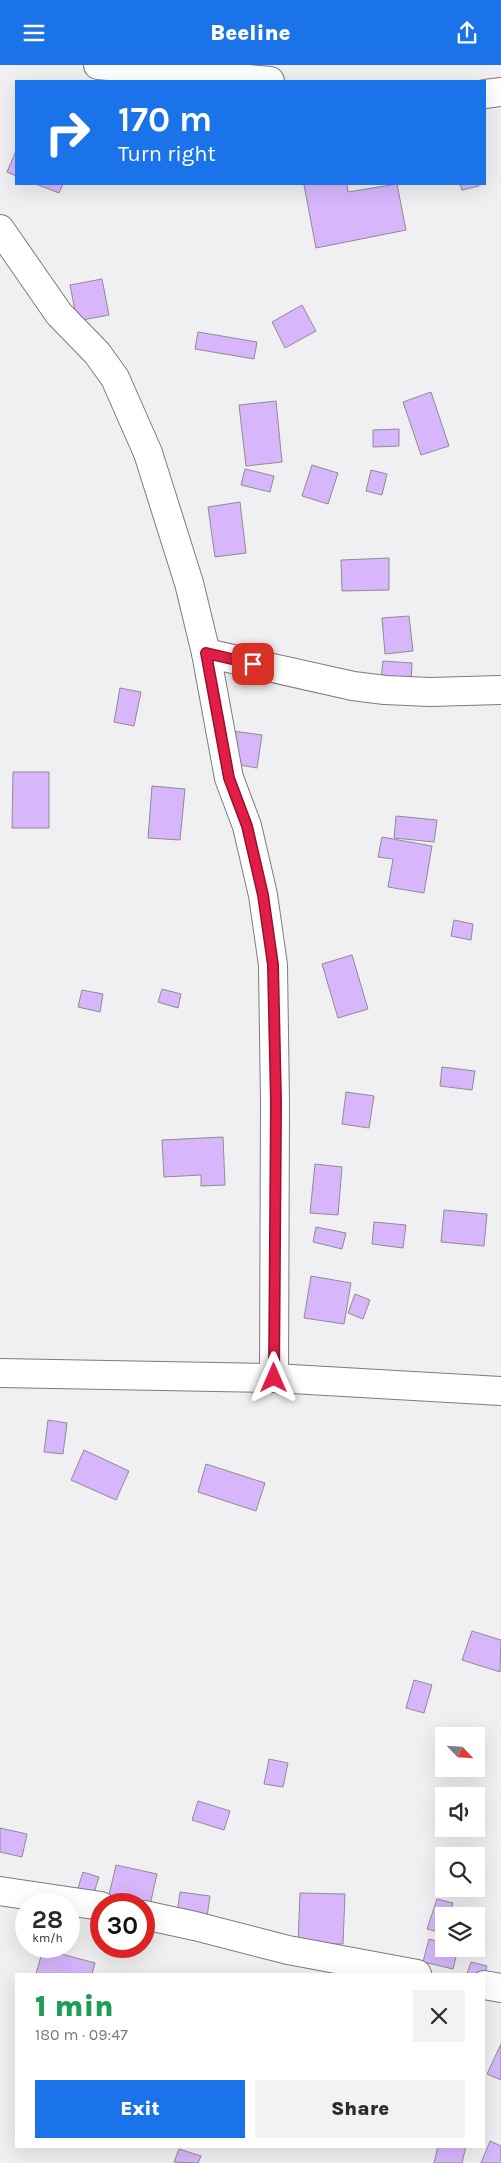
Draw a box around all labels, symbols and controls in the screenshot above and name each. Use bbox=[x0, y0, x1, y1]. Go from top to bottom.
icon: menu bbox=[20, 19, 48, 47]
icon: share bbox=[453, 19, 481, 47]
text: Beeline bbox=[210, 20, 291, 46]
text: 170 m bbox=[118, 99, 212, 140]
icon: right bbox=[35, 100, 100, 165]
text: Turn right bbox=[118, 141, 216, 167]
pin bbox=[232, 643, 274, 685]
icon: arrive bbox=[239, 650, 267, 678]
position arrow bbox=[247, 1351, 299, 1403]
north arrow bbox=[435, 1727, 485, 1777]
map controls bbox=[435, 1727, 485, 1957]
button: sound bbox=[435, 1787, 485, 1837]
button: search bbox=[435, 1847, 485, 1897]
speed limit sign: 30 bbox=[90, 1893, 155, 1958]
text: 28 bbox=[32, 1905, 63, 1934]
button: layers bbox=[435, 1907, 485, 1957]
text: km/h bbox=[32, 1931, 63, 1945]
text: 1 min bbox=[35, 1988, 114, 2024]
button: close bbox=[413, 1990, 465, 2042]
text: 180 m · 09:47 bbox=[35, 2025, 128, 2044]
button: Exit bbox=[35, 2080, 245, 2138]
button: Share bbox=[255, 2080, 465, 2138]

